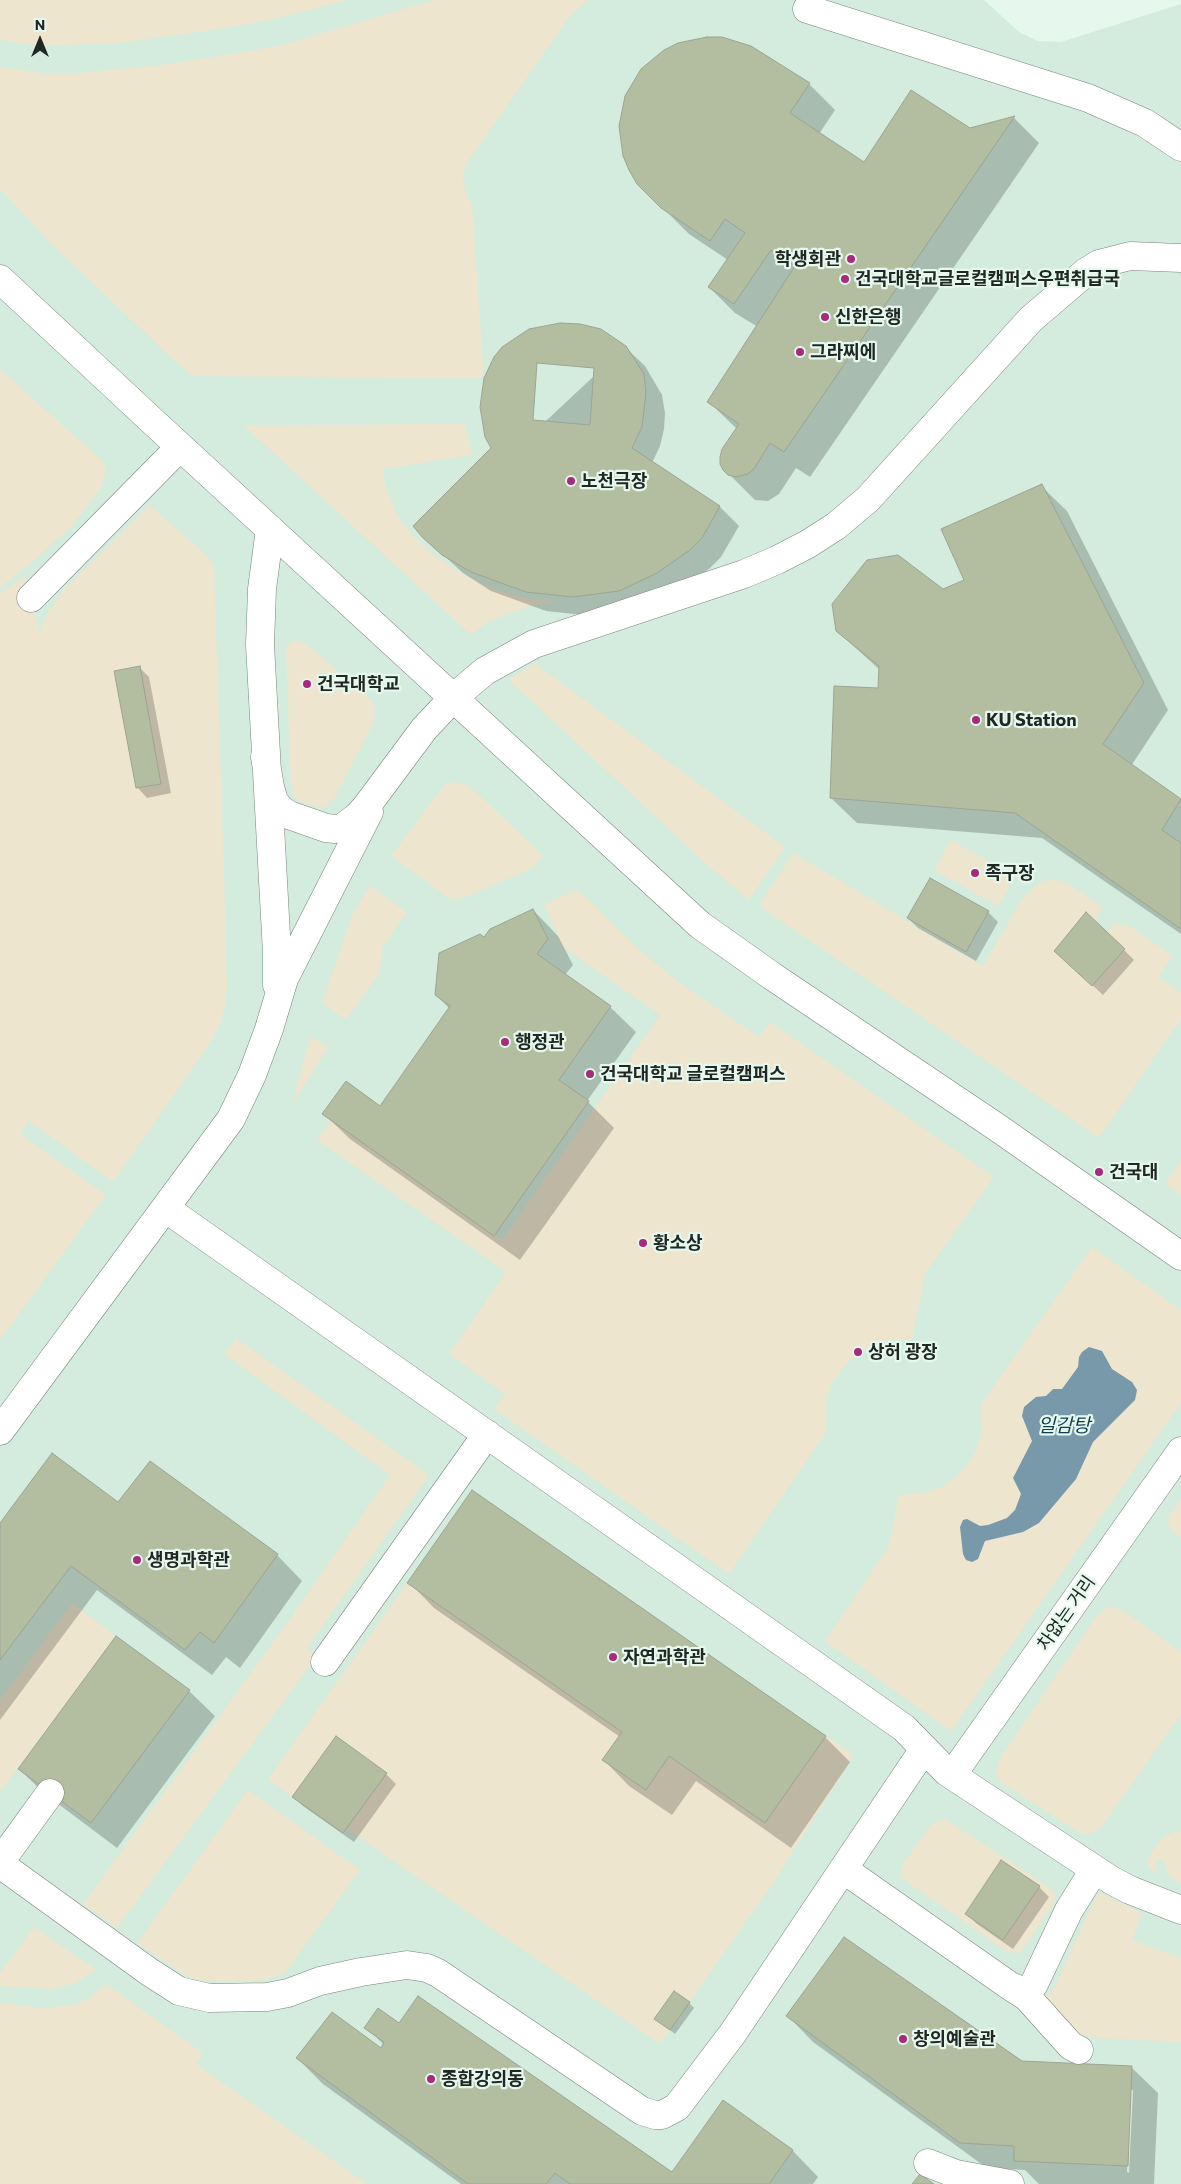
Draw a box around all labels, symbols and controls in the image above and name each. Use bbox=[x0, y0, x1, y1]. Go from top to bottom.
north arrow bbox=[15, 15, 65, 65]
text: N bbox=[35, 16, 45, 33]
place label: 학생회관 bbox=[775, 248, 841, 270]
marker: 학생회관 bbox=[845, 253, 857, 265]
place label: 건국대학교글로컬캠퍼스우편취급국 bbox=[855, 268, 1120, 290]
marker: 건국대학교글로컬캠퍼스우편취급국 bbox=[839, 273, 851, 285]
place label: 신한은행 bbox=[835, 306, 901, 328]
marker: 신한은행 bbox=[819, 311, 831, 323]
place label: 그라찌에 bbox=[810, 341, 876, 363]
marker: 그라찌에 bbox=[794, 346, 806, 358]
place label: 노천극장 bbox=[581, 470, 647, 492]
marker: 노천극장 bbox=[565, 475, 577, 487]
place label: 건국대학교 bbox=[317, 673, 400, 695]
marker: 건국대학교 bbox=[301, 678, 313, 690]
place label: KU Station bbox=[986, 709, 1077, 731]
marker: KU Station bbox=[970, 714, 982, 726]
place label: 족구장 bbox=[985, 862, 1035, 884]
marker: 족구장 bbox=[969, 867, 981, 879]
place label: 행정관 bbox=[515, 1031, 565, 1053]
marker: 행정관 bbox=[499, 1036, 511, 1048]
place label: 건국대학교 글로컬캠퍼스 bbox=[600, 1063, 786, 1085]
marker: 건국대학교 글로컬캠퍼스 bbox=[584, 1068, 596, 1080]
place label: 건국대 bbox=[1109, 1161, 1159, 1183]
marker: 건국대 bbox=[1093, 1166, 1105, 1178]
place label: 황소상 bbox=[653, 1232, 703, 1254]
marker: 황소상 bbox=[637, 1237, 649, 1249]
place label: 상허 광장 bbox=[868, 1341, 938, 1363]
marker: 상허 광장 bbox=[852, 1346, 864, 1358]
water label: 일감탕 bbox=[1038, 1415, 1090, 1437]
place label: 생명과학관 bbox=[147, 1549, 230, 1571]
marker: 생명과학관 bbox=[131, 1554, 143, 1566]
street label: 차없는 거리 bbox=[1032, 1571, 1100, 1655]
place label: 자연과학관 bbox=[623, 1646, 706, 1668]
marker: 자연과학관 bbox=[607, 1651, 619, 1663]
place label: 창의예술관 bbox=[913, 2028, 996, 2050]
marker: 창의예술관 bbox=[897, 2033, 909, 2045]
place label: 종합강의동 bbox=[441, 2068, 524, 2090]
marker: 종합강의동 bbox=[425, 2073, 437, 2085]

